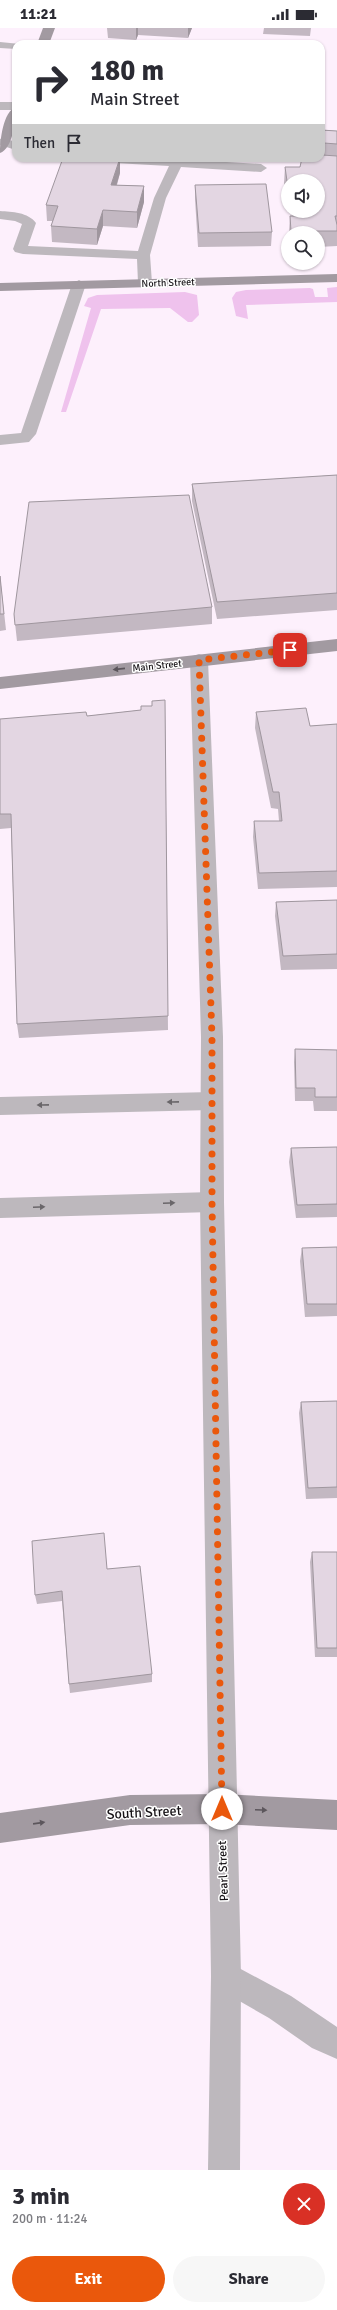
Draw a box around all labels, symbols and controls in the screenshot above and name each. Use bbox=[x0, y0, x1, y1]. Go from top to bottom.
text: 11:21 bbox=[20, 5, 57, 23]
text: 180 m bbox=[90, 54, 164, 88]
icon: right bbox=[24, 56, 76, 108]
text: Main Street bbox=[90, 88, 179, 110]
icon: arrive bbox=[63, 132, 85, 154]
text: Then bbox=[24, 134, 55, 152]
map controls bbox=[281, 174, 325, 270]
button: sound bbox=[281, 174, 325, 218]
button: search bbox=[281, 226, 325, 270]
street label: North Street bbox=[141, 276, 195, 290]
pin bbox=[273, 633, 307, 667]
icon: arrive bbox=[279, 639, 301, 661]
street label: Main Street bbox=[132, 657, 183, 675]
one-way arrow bbox=[113, 666, 125, 672]
one-way arrow bbox=[166, 1099, 179, 1105]
one-way arrow bbox=[36, 1102, 49, 1108]
one-way arrow bbox=[163, 1200, 176, 1206]
one-way arrow bbox=[33, 1204, 46, 1210]
position arrow bbox=[201, 1788, 243, 1830]
street label: South Street bbox=[106, 1802, 182, 1823]
one-way arrow bbox=[255, 1807, 268, 1813]
one-way arrow bbox=[33, 1820, 45, 1826]
street label: Pearl Street bbox=[215, 1841, 232, 1901]
text: 3 min bbox=[12, 2181, 70, 2211]
button: close bbox=[283, 2183, 325, 2225]
text: 200 m · 11:24 bbox=[12, 2211, 88, 2227]
button: Exit bbox=[12, 2256, 165, 2302]
button: Share bbox=[173, 2256, 325, 2302]

